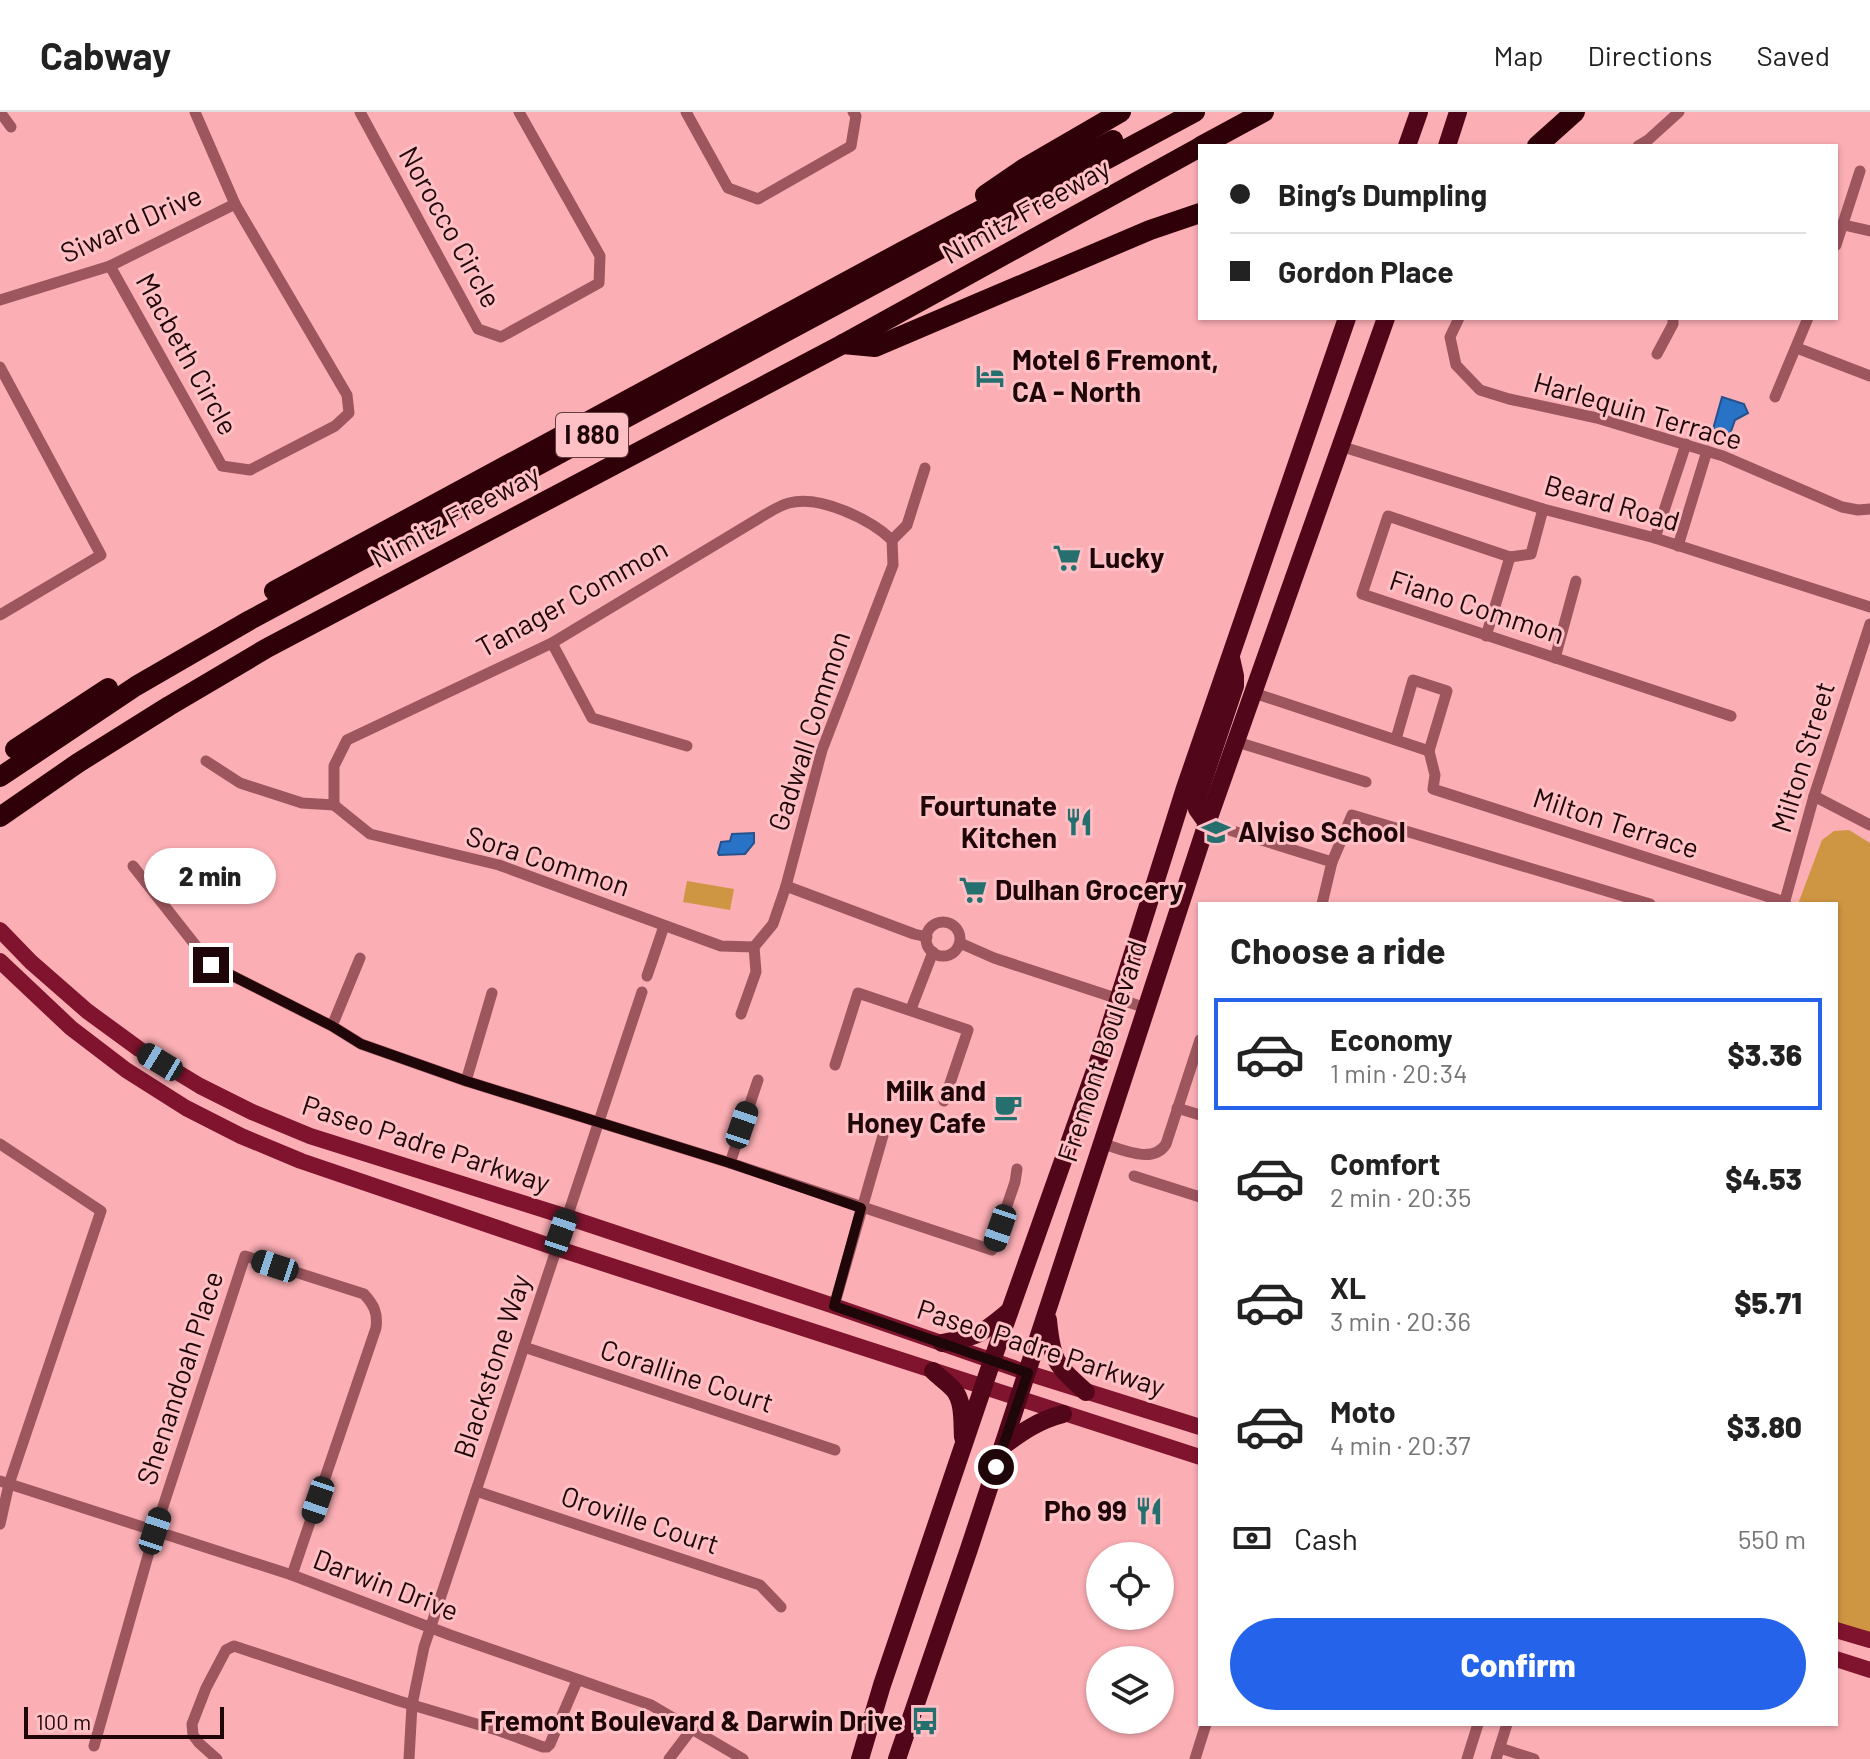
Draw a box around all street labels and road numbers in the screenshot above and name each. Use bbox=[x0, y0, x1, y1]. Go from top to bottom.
street label: Norocco Circle bbox=[393, 140, 509, 313]
street label: Nimitz Freeway bbox=[936, 150, 1115, 270]
street label: Siward Drive bbox=[55, 177, 206, 269]
street label: Macbeth Circle bbox=[129, 267, 246, 440]
street label: Harlequin Terrace bbox=[1530, 364, 1746, 456]
road number: I 880 bbox=[556, 413, 628, 457]
street label: Nimitz Freeway bbox=[364, 456, 545, 574]
street label: Beard Road bbox=[1541, 466, 1684, 538]
street label: Tanager Common bbox=[470, 530, 673, 664]
street label: Fiano Common bbox=[1386, 562, 1569, 650]
street label: Gadwall Common bbox=[760, 627, 856, 835]
street label: Milton Street bbox=[1763, 677, 1841, 836]
street label: Milton Terrace bbox=[1529, 779, 1703, 865]
street label: Sora Common bbox=[462, 818, 635, 903]
street label: Fremont Boulevard bbox=[1049, 936, 1153, 1166]
street label: Paseo Padre Parkway bbox=[298, 1087, 555, 1199]
street label: Shenandoah Place bbox=[128, 1267, 230, 1489]
street label: Blackstone Way bbox=[445, 1270, 537, 1462]
street label: Paseo Padre Parkway bbox=[913, 1291, 1170, 1403]
street label: Coralline Court bbox=[596, 1331, 778, 1419]
street label: Oroville Court bbox=[557, 1478, 724, 1561]
street label: Darwin Drive bbox=[309, 1541, 464, 1627]

